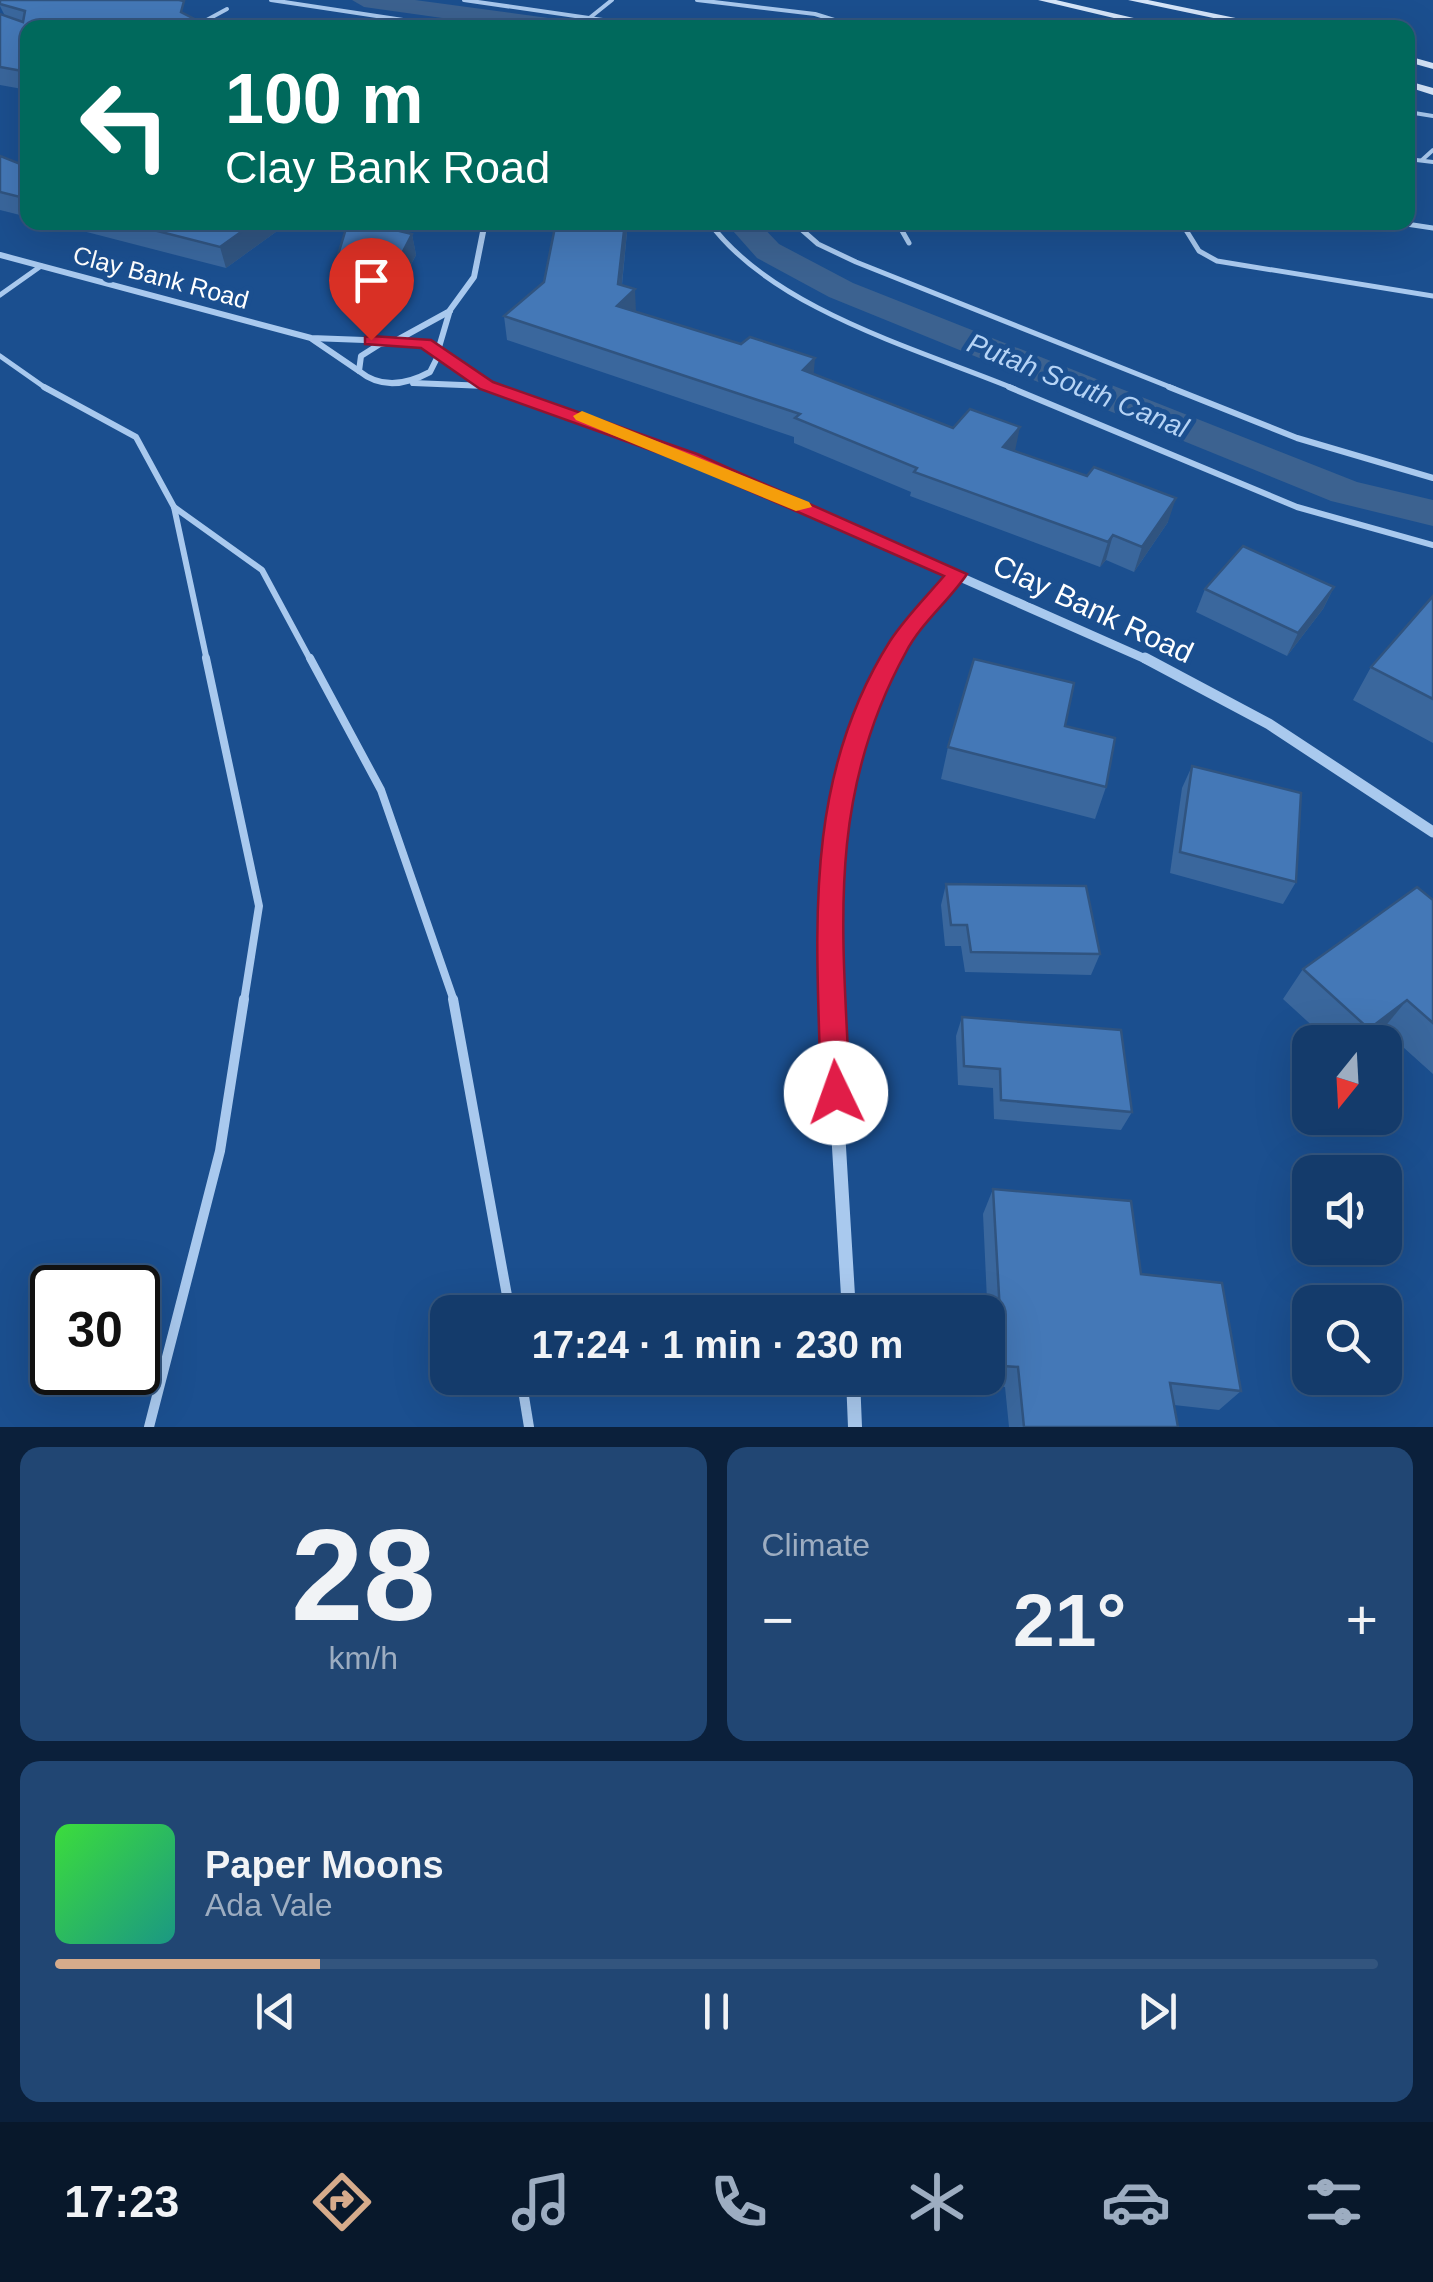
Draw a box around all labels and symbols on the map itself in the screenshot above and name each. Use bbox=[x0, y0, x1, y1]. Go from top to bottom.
pin bbox=[329, 238, 414, 341]
street label: Clay Bank Road bbox=[70, 240, 252, 314]
water label: Putah South Canal bbox=[963, 327, 1193, 444]
street label: Clay Bank Road bbox=[988, 548, 1198, 669]
north arrow bbox=[1292, 1025, 1402, 1135]
position arrow bbox=[784, 1041, 888, 1145]
speed limit sign: 30 bbox=[30, 1265, 160, 1395]

